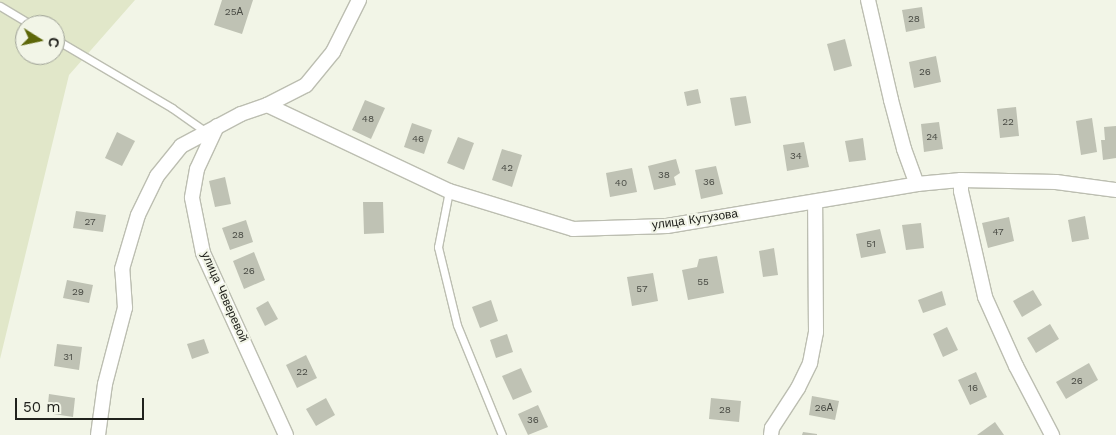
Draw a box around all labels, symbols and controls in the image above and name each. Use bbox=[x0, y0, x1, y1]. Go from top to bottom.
house number: 25А bbox=[225, 6, 243, 18]
house number: 28 bbox=[908, 13, 920, 25]
north arrow bbox=[15, 15, 65, 65]
text: С bbox=[45, 36, 63, 49]
house number: 26 bbox=[919, 66, 931, 78]
house number: 48 bbox=[362, 113, 374, 125]
house number: 22 bbox=[1002, 116, 1014, 128]
house number: 24 bbox=[926, 131, 938, 143]
house number: 46 bbox=[412, 133, 424, 145]
house number: 34 bbox=[790, 150, 802, 162]
house number: 42 bbox=[501, 162, 513, 174]
house number: 38 bbox=[658, 169, 670, 181]
house number: 36 bbox=[703, 176, 715, 188]
house number: 40 bbox=[615, 177, 627, 189]
street label: улица Кутузова bbox=[651, 207, 739, 233]
house number: 27 bbox=[84, 216, 96, 228]
house number: 47 bbox=[992, 226, 1004, 238]
house number: 28 bbox=[232, 229, 244, 241]
house number: 51 bbox=[866, 238, 876, 250]
street label: улица Чеверевой bbox=[198, 249, 250, 345]
house number: 26 bbox=[243, 265, 255, 277]
house number: 55 bbox=[697, 276, 709, 288]
house number: 57 bbox=[636, 283, 648, 295]
house number: 29 bbox=[72, 286, 84, 298]
house number: 31 bbox=[63, 351, 73, 363]
house number: 22 bbox=[296, 366, 308, 378]
house number: 26 bbox=[1071, 375, 1083, 387]
house number: 16 bbox=[968, 382, 978, 394]
scale bar bbox=[18, 388, 146, 420]
text: 50 m bbox=[23, 398, 60, 416]
house number: 26А bbox=[815, 402, 833, 414]
house number: 28 bbox=[719, 404, 731, 416]
house number: 36 bbox=[527, 414, 539, 426]

